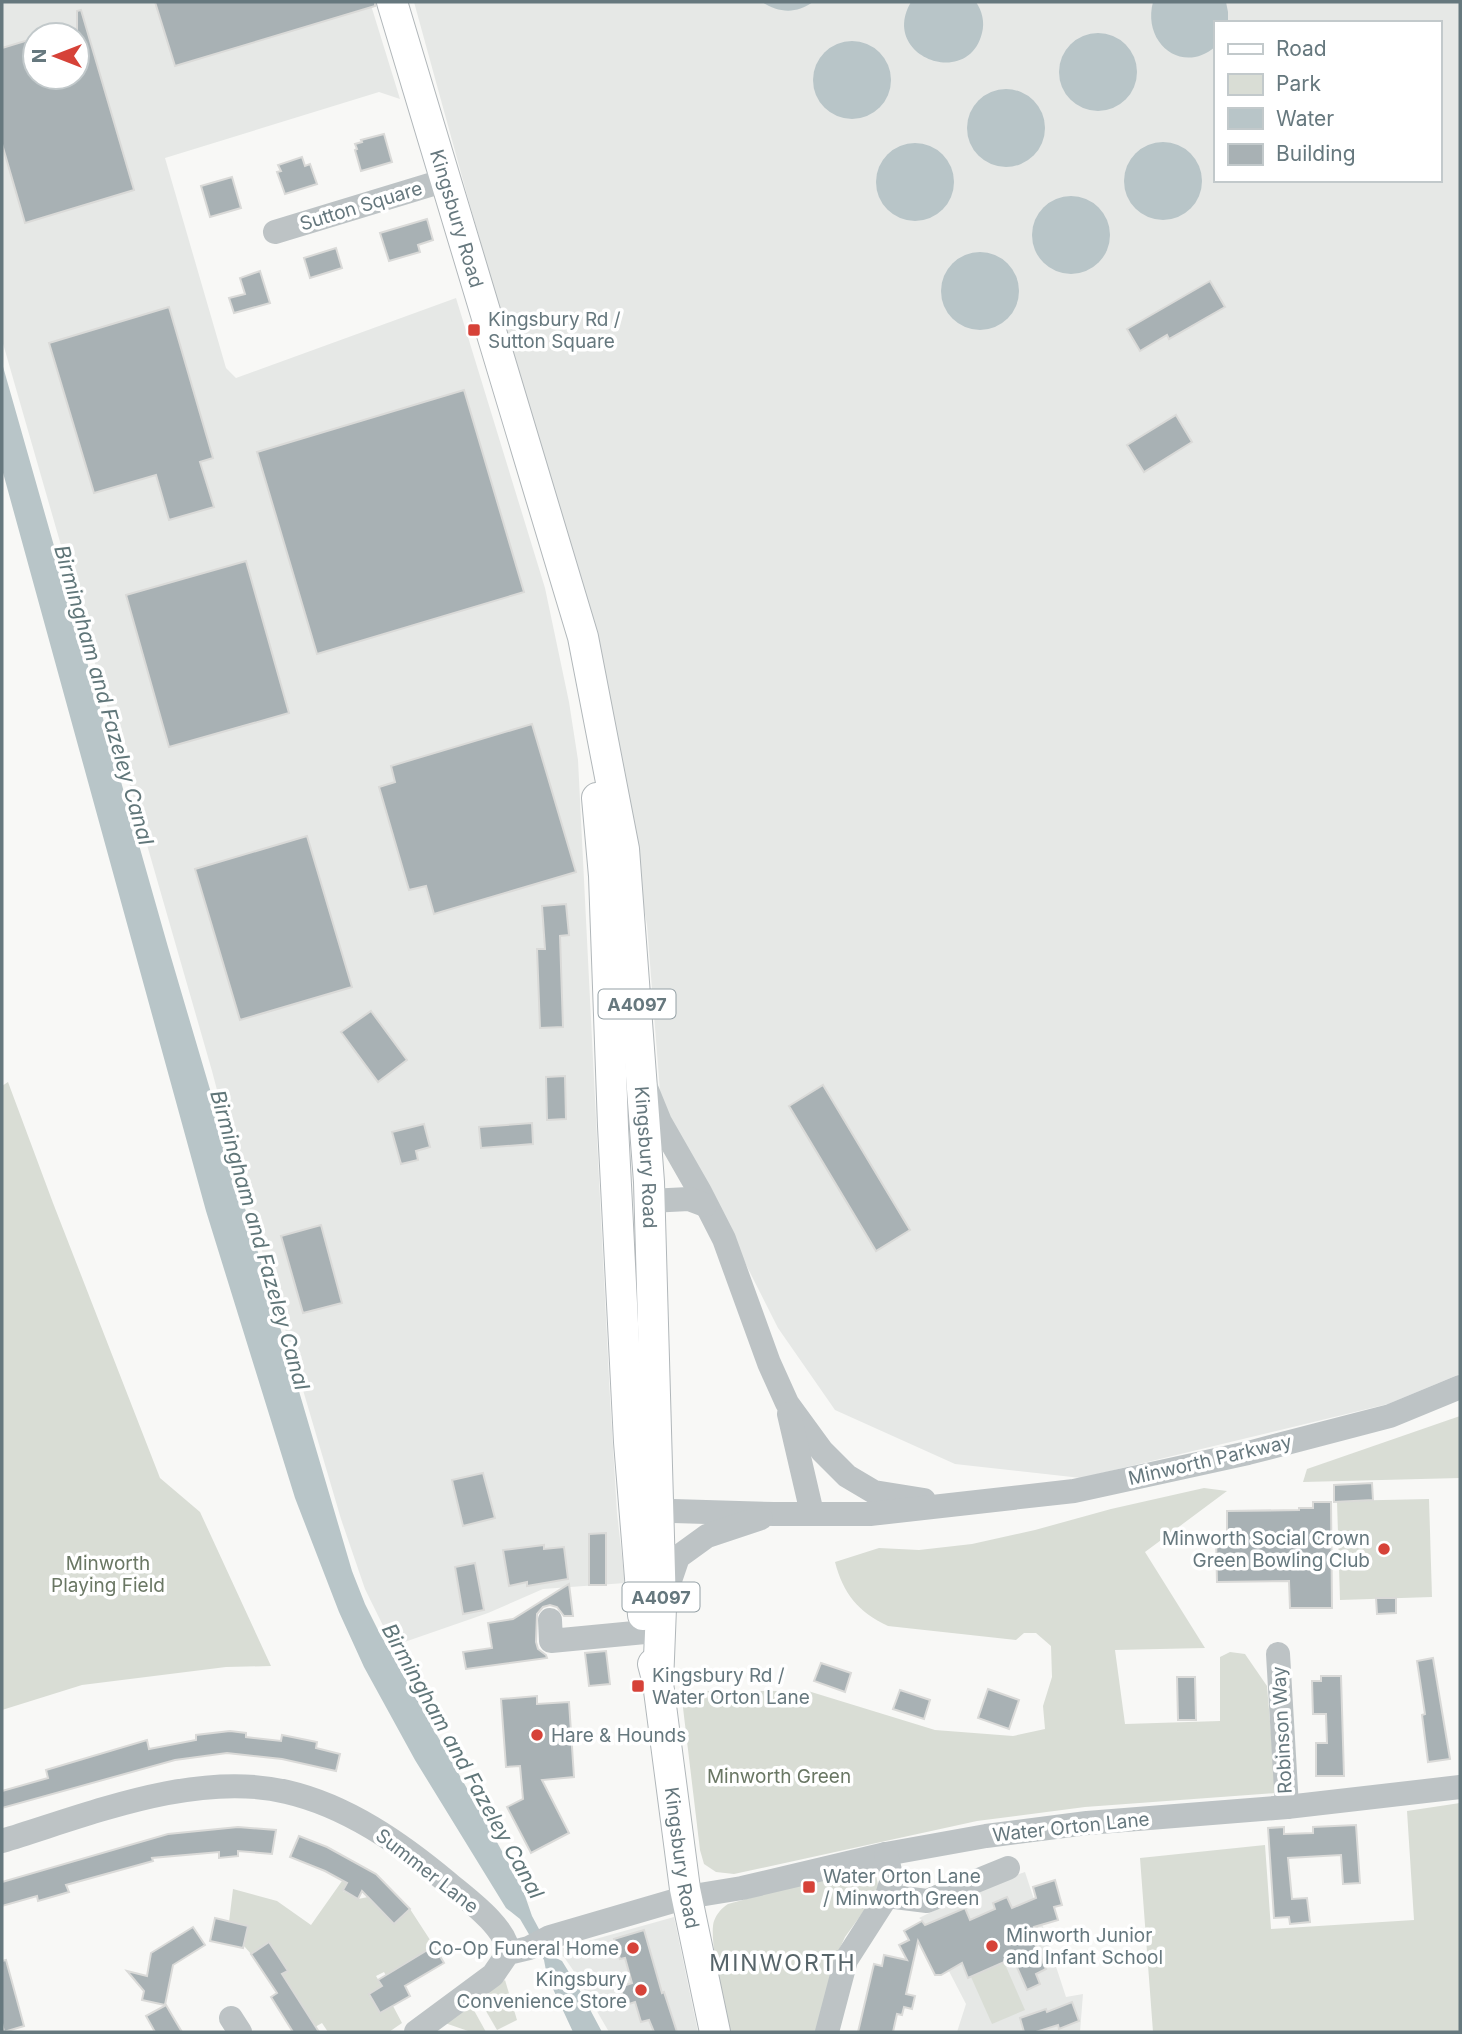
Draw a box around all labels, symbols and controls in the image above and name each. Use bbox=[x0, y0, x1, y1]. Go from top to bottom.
north arrow bbox=[21, 21, 91, 91]
legend bbox=[1214, 21, 1441, 182]
text: Road bbox=[1276, 36, 1327, 61]
text: N bbox=[28, 49, 51, 63]
text: Park bbox=[1276, 71, 1321, 96]
text: Water bbox=[1276, 106, 1334, 131]
text: Building bbox=[1276, 141, 1356, 166]
street label: Kingsbury Road bbox=[426, 147, 489, 290]
street label: Sutton Square bbox=[297, 176, 425, 236]
place label: Kingsbury Rd / Sutton Square bbox=[488, 308, 621, 353]
marker: Kingsbury Rd / Sutton Square bbox=[466, 322, 482, 338]
water label: Birmingham and Fazeley Canal bbox=[49, 542, 159, 849]
road number: A4097 bbox=[598, 989, 676, 1018]
street label: Kingsbury Road bbox=[630, 1085, 662, 1229]
water label: Birmingham and Fazeley Canal bbox=[205, 1087, 315, 1394]
street label: Minworth Parkway bbox=[1126, 1430, 1294, 1490]
place label: Minworth Social Crown Green Bowling Club bbox=[1162, 1527, 1370, 1572]
marker: Minworth Social Crown Green Bowling Club bbox=[1376, 1541, 1392, 1557]
park label: Minworth Playing Field bbox=[51, 1552, 165, 1597]
road number: A4097 bbox=[622, 1582, 700, 1612]
water label: Birmingham and Fazeley Canal bbox=[377, 1619, 550, 1904]
place label: Kingsbury Rd / Water Orton Lane bbox=[652, 1664, 810, 1709]
street label: Robinson Way bbox=[1267, 1665, 1297, 1794]
marker: Kingsbury Rd / Water Orton Lane bbox=[630, 1678, 646, 1694]
place label: Hare & Hounds bbox=[551, 1724, 686, 1747]
marker: Hare & Hounds bbox=[529, 1727, 545, 1743]
park label: Minworth Green bbox=[707, 1765, 851, 1788]
street label: Kingsbury Road bbox=[660, 1786, 704, 1931]
street label: Water Orton Lane bbox=[991, 1807, 1151, 1847]
street label: Summer Lane bbox=[371, 1824, 483, 1918]
place label: Water Orton Lane / Minworth Green bbox=[823, 1865, 981, 1910]
marker: Water Orton Lane / Minworth Green bbox=[801, 1879, 817, 1895]
place label: Minworth Junior and Infant School bbox=[1006, 1924, 1163, 1969]
place label: Co-Op Funeral Home bbox=[428, 1937, 619, 1960]
marker: Minworth Junior and Infant School bbox=[984, 1938, 1000, 1954]
marker: Co-Op Funeral Home bbox=[625, 1940, 641, 1956]
district label: MINWORTH bbox=[709, 1949, 857, 1977]
place label: Kingsbury Convenience Store bbox=[456, 1968, 627, 2013]
marker: Kingsbury Convenience Store bbox=[633, 1982, 649, 1998]

